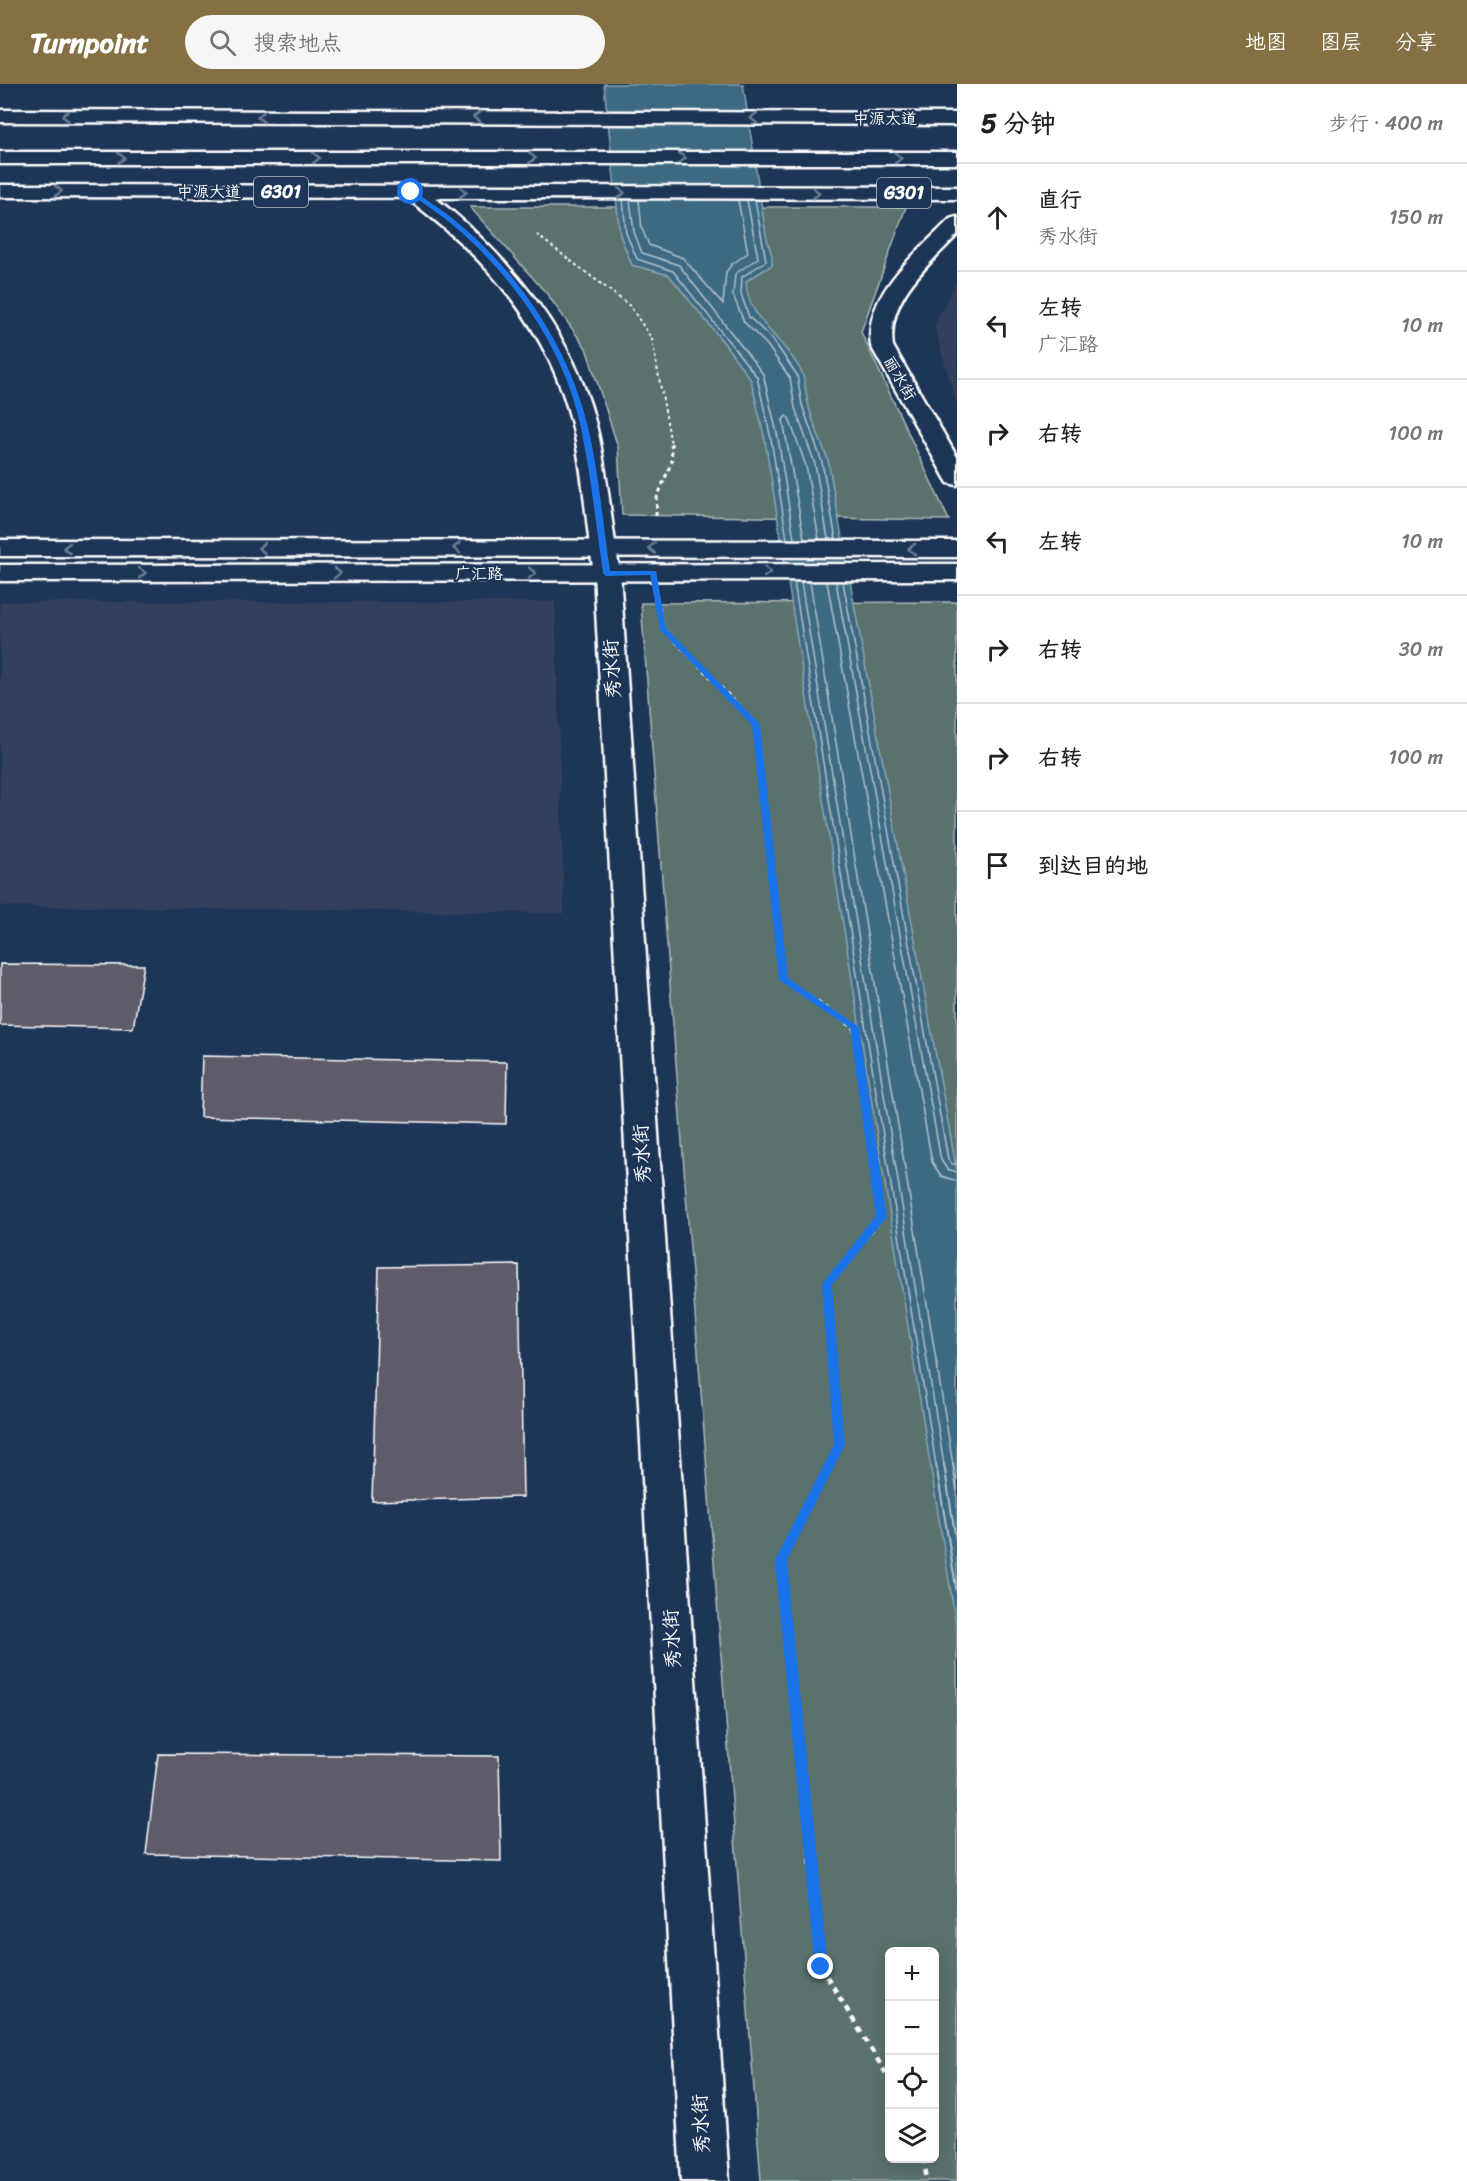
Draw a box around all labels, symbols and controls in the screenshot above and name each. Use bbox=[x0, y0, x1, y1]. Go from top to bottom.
search box bbox=[185, 15, 605, 69]
text: Turnpoint bbox=[30, 18, 149, 67]
text: 搜索地点 bbox=[254, 23, 342, 62]
text: 地图 bbox=[1245, 23, 1287, 61]
text: 图层 bbox=[1320, 23, 1362, 61]
text: 分享 bbox=[1395, 23, 1437, 61]
icon: search bbox=[206, 26, 239, 59]
text: 5 分钟 bbox=[981, 100, 1056, 146]
street label: 中源大道 bbox=[853, 104, 917, 133]
text: 步行 · 400 m bbox=[1329, 106, 1443, 141]
one-way arrow bbox=[62, 110, 71, 122]
one-way arrow bbox=[257, 111, 266, 123]
one-way arrow bbox=[473, 111, 482, 123]
one-way arrow bbox=[750, 112, 759, 124]
one-way arrow bbox=[117, 152, 126, 164]
one-way arrow bbox=[312, 152, 321, 164]
one-way arrow bbox=[528, 152, 537, 164]
one-way arrow bbox=[677, 152, 686, 164]
one-way arrow bbox=[894, 152, 903, 164]
street label: 中源大道 bbox=[177, 177, 241, 206]
road number: G301 bbox=[254, 177, 308, 207]
route start bbox=[397, 178, 423, 204]
road number: G301 bbox=[877, 178, 931, 208]
text: 直行 bbox=[1038, 180, 1082, 219]
one-way arrow bbox=[54, 185, 63, 197]
one-way arrow bbox=[459, 186, 468, 198]
one-way arrow bbox=[617, 187, 626, 199]
one-way arrow bbox=[812, 187, 821, 199]
text: 150 m bbox=[1389, 200, 1443, 235]
icon: ahead bbox=[981, 201, 1014, 234]
text: 秀水街 bbox=[1038, 219, 1098, 254]
text: 左转 bbox=[1038, 288, 1082, 327]
text: 10 m bbox=[1401, 308, 1443, 343]
icon: left bbox=[981, 309, 1014, 342]
text: 广汇路 bbox=[1038, 327, 1098, 362]
street label: 丽水街 bbox=[875, 350, 925, 406]
text: 右转 bbox=[1038, 414, 1082, 453]
text: 100 m bbox=[1389, 416, 1443, 451]
icon: right bbox=[981, 417, 1014, 450]
text: 左转 bbox=[1038, 522, 1082, 561]
text: 10 m bbox=[1401, 524, 1443, 559]
icon: left bbox=[981, 525, 1014, 558]
one-way arrow bbox=[63, 542, 72, 554]
one-way arrow bbox=[258, 542, 267, 554]
one-way arrow bbox=[453, 542, 462, 554]
one-way arrow bbox=[648, 542, 657, 554]
one-way arrow bbox=[907, 543, 916, 555]
street label: 广汇路 bbox=[455, 559, 503, 588]
one-way arrow bbox=[762, 566, 771, 578]
one-way arrow bbox=[138, 567, 147, 579]
one-way arrow bbox=[333, 567, 342, 579]
one-way arrow bbox=[528, 567, 537, 579]
text: 右转 bbox=[1038, 630, 1082, 669]
text: 30 m bbox=[1399, 632, 1443, 667]
icon: right bbox=[981, 633, 1014, 666]
street label: 秀水街 bbox=[593, 638, 631, 700]
text: 右转 bbox=[1038, 738, 1082, 777]
text: 100 m bbox=[1389, 740, 1443, 775]
icon: right bbox=[981, 741, 1014, 774]
text: 到达目的地 bbox=[1038, 846, 1148, 885]
icon: arrive bbox=[981, 849, 1014, 882]
street label: 秀水街 bbox=[623, 1123, 661, 1185]
street label: 秀水街 bbox=[653, 1608, 691, 1670]
map controls bbox=[885, 1947, 939, 2163]
button: + bbox=[885, 1947, 939, 2001]
route end bbox=[807, 1953, 833, 1979]
button: − bbox=[885, 2001, 939, 2055]
button: locate bbox=[885, 2055, 939, 2109]
street label: 秀水街 bbox=[682, 2093, 720, 2155]
button: layers bbox=[885, 2109, 939, 2163]

